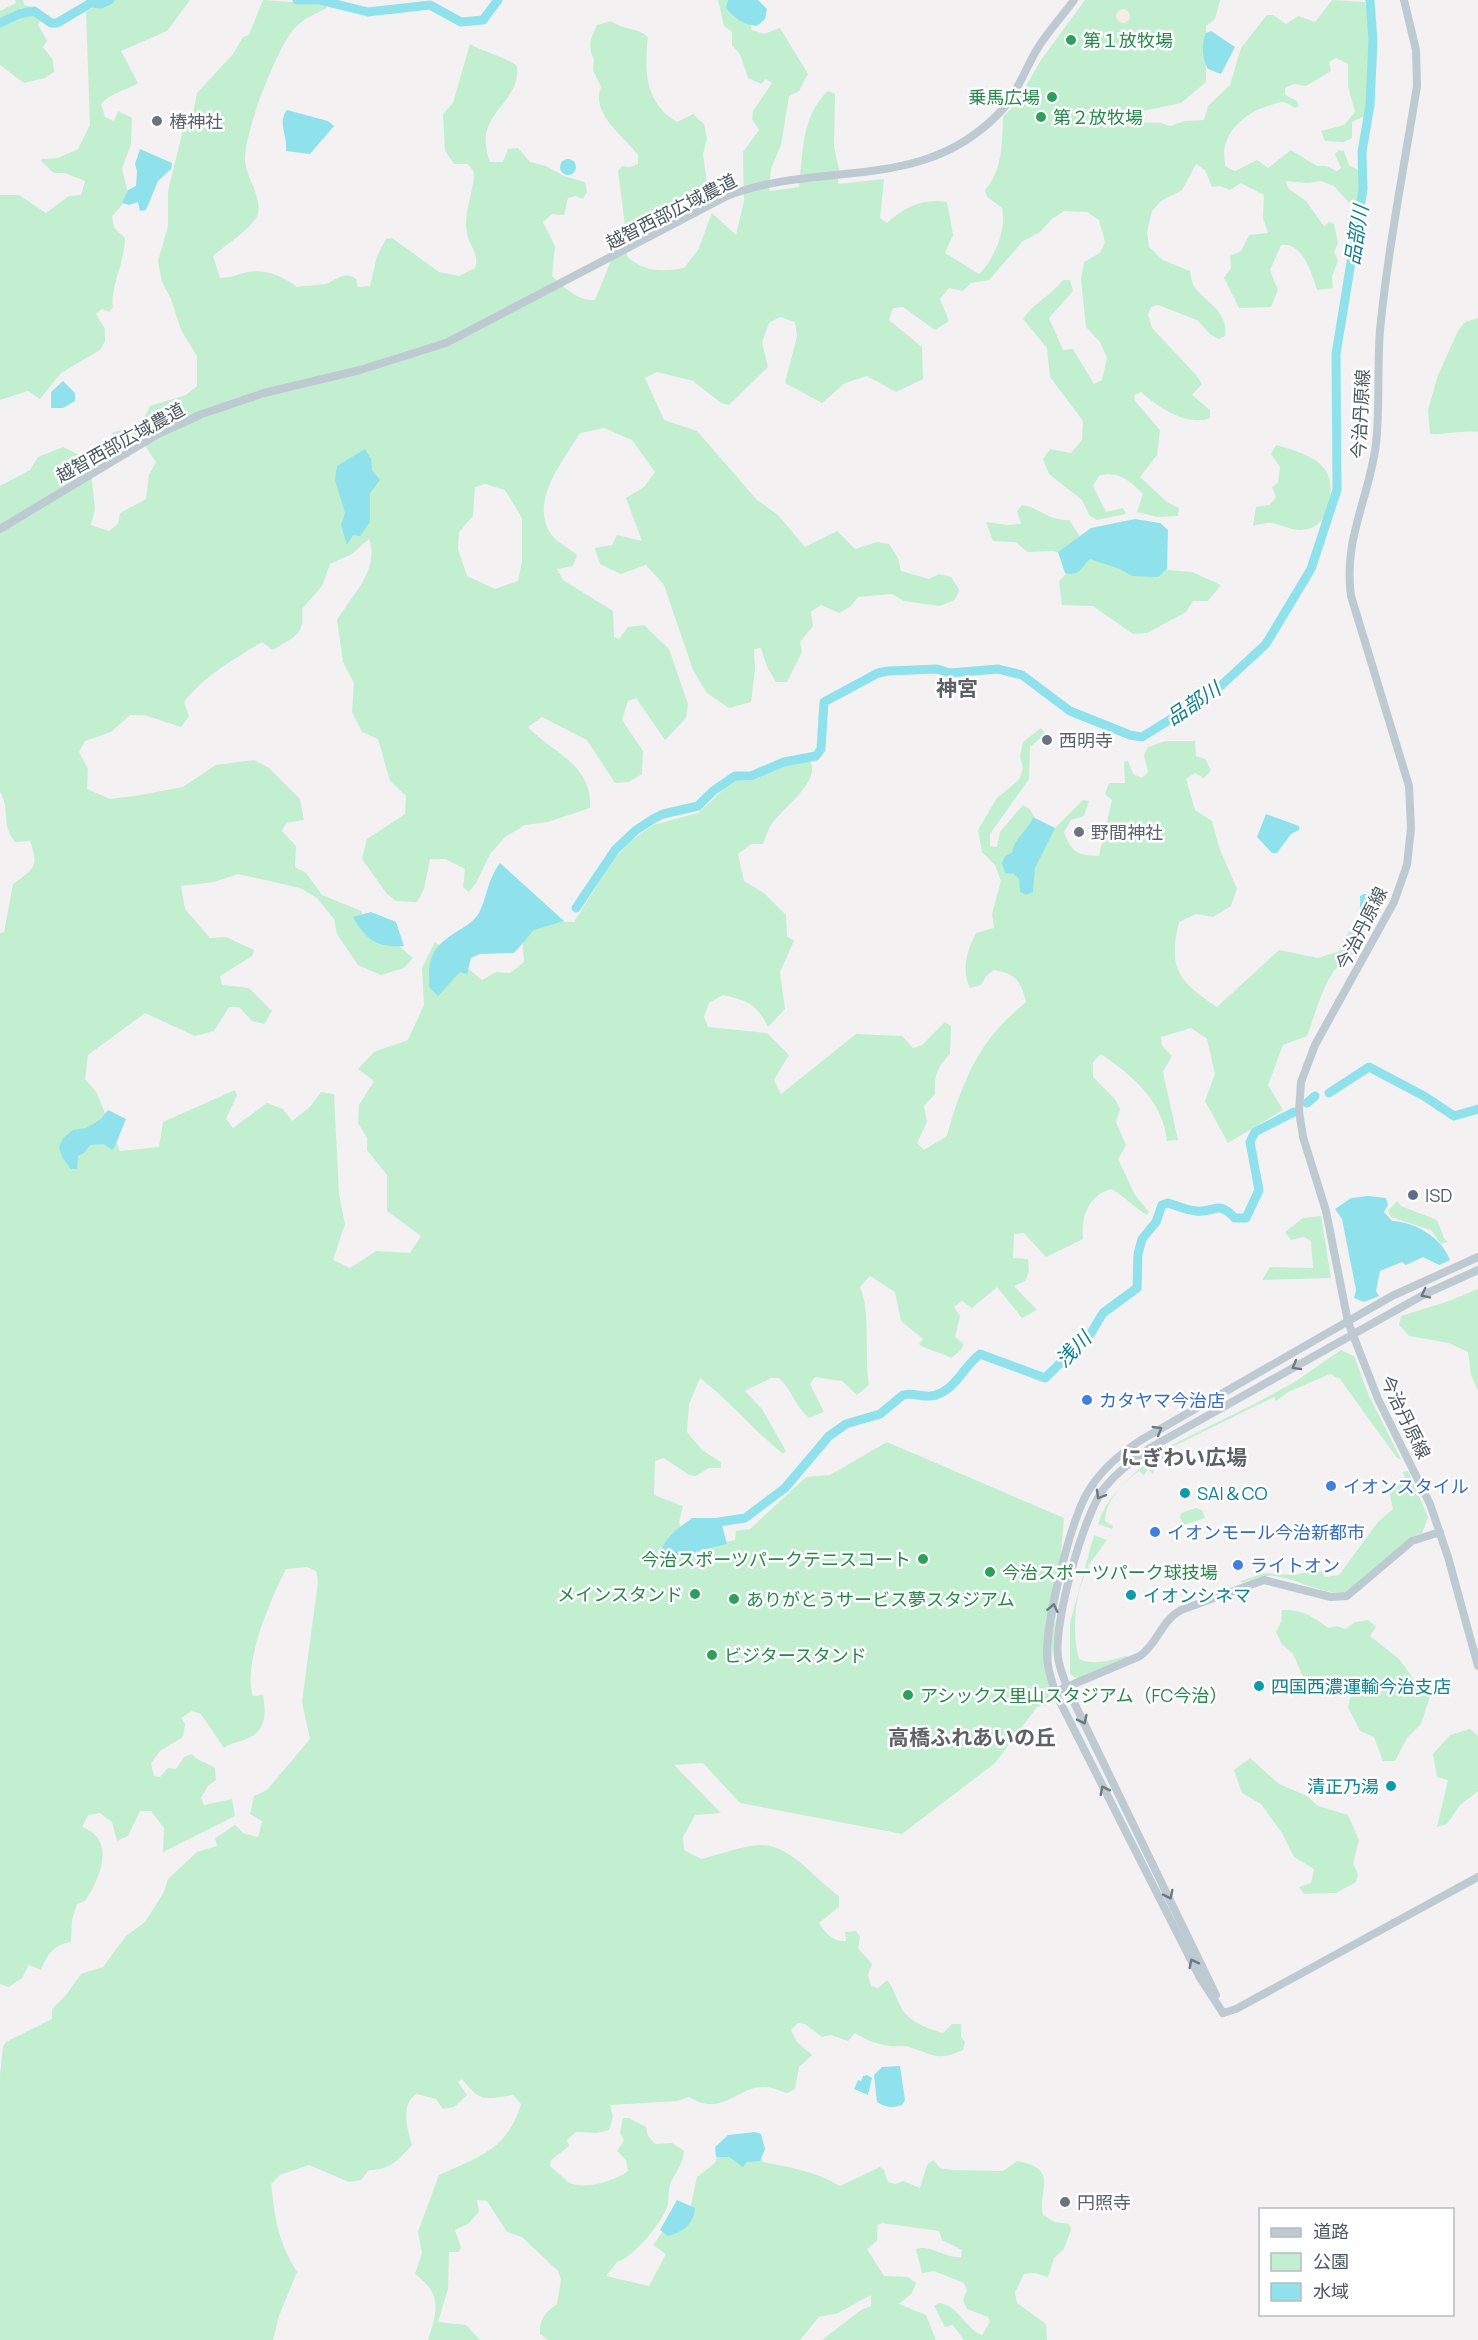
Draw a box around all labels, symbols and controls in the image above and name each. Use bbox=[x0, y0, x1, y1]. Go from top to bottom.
place label: 第１放牧場 bbox=[1083, 28, 1173, 52]
marker: 第１放牧場 bbox=[1064, 33, 1078, 47]
place label: 乗馬広場 bbox=[968, 85, 1040, 109]
marker: 乗馬広場 bbox=[1045, 90, 1059, 104]
place label: 第２放牧場 bbox=[1053, 105, 1143, 129]
place label: 椿神社 bbox=[169, 109, 223, 133]
marker: 第２放牧場 bbox=[1034, 110, 1048, 124]
marker: 椿神社 bbox=[150, 114, 164, 128]
street label: 越智西部広域農道 bbox=[601, 168, 741, 254]
water label: 品部川 bbox=[1338, 201, 1374, 267]
street label: 今治丹原線 bbox=[1346, 368, 1374, 460]
street label: 越智西部広域農道 bbox=[51, 397, 189, 487]
district label: 神宮 bbox=[936, 674, 978, 702]
water label: 品部川 bbox=[1161, 674, 1227, 731]
place label: 西明寺 bbox=[1059, 728, 1113, 752]
marker: 西明寺 bbox=[1040, 733, 1054, 747]
place label: 野間神社 bbox=[1091, 820, 1163, 844]
marker: 野間神社 bbox=[1072, 825, 1086, 839]
street label: 今治丹原線 bbox=[1330, 882, 1392, 974]
place label: ISD bbox=[1425, 1183, 1452, 1207]
marker: ISD bbox=[1406, 1188, 1420, 1202]
one-way arrow bbox=[1420, 1287, 1431, 1299]
water label: 浅川 bbox=[1049, 1324, 1098, 1373]
one-way arrow bbox=[1292, 1359, 1302, 1370]
street label: 今治丹原線 bbox=[1375, 1371, 1437, 1463]
place label: カタヤマ今治店 bbox=[1099, 1388, 1225, 1412]
marker: カタヤマ今治店 bbox=[1080, 1393, 1094, 1407]
one-way arrow bbox=[1151, 1426, 1162, 1438]
district label: にぎわい広場 bbox=[1121, 1443, 1247, 1471]
place label: イオンスタイル bbox=[1343, 1474, 1469, 1498]
marker: イオンスタイル bbox=[1324, 1479, 1338, 1493]
place label: SAI＆CO bbox=[1197, 1481, 1268, 1505]
marker: SAI＆CO bbox=[1178, 1486, 1192, 1500]
one-way arrow bbox=[1096, 1489, 1108, 1499]
place label: イオンモール今治新都市 bbox=[1167, 1520, 1365, 1544]
marker: イオンモール今治新都市 bbox=[1148, 1525, 1162, 1539]
place label: 今治スポーツパークテニスコート bbox=[641, 1547, 911, 1571]
marker: 今治スポーツパークテニスコート bbox=[916, 1552, 930, 1566]
place label: ライトオン bbox=[1250, 1553, 1340, 1577]
marker: ライトオン bbox=[1231, 1558, 1245, 1572]
place label: 今治スポーツパーク球技場 bbox=[1002, 1560, 1218, 1584]
marker: 今治スポーツパーク球技場 bbox=[983, 1565, 997, 1579]
place label: メインスタンド bbox=[557, 1582, 683, 1606]
place label: イオンシネマ bbox=[1143, 1583, 1251, 1607]
marker: メインスタンド bbox=[688, 1587, 702, 1601]
place label: ありがとうサービス夢スタジアム bbox=[746, 1587, 1015, 1611]
marker: イオンシネマ bbox=[1124, 1588, 1138, 1602]
marker: ありがとうサービス夢スタジアム bbox=[727, 1592, 741, 1606]
one-way arrow bbox=[1046, 1603, 1059, 1613]
place label: ビジタースタンド bbox=[724, 1643, 867, 1667]
marker: ビジタースタンド bbox=[705, 1648, 719, 1662]
place label: 四国西濃運輸今治支店 bbox=[1271, 1674, 1451, 1698]
marker: 四国西濃運輸今治支店 bbox=[1252, 1679, 1266, 1693]
place label: アシックス里山スタジアム（FC今治） bbox=[920, 1683, 1227, 1707]
marker: アシックス里山スタジアム（FC今治） bbox=[901, 1688, 915, 1702]
one-way arrow bbox=[1075, 1714, 1087, 1725]
district label: 高橋ふれあいの丘 bbox=[888, 1723, 1056, 1751]
place label: 清正乃湯 bbox=[1307, 1774, 1379, 1798]
marker: 清正乃湯 bbox=[1384, 1779, 1398, 1793]
one-way arrow bbox=[1100, 1785, 1112, 1796]
one-way arrow bbox=[1162, 1888, 1174, 1899]
one-way arrow bbox=[1188, 1959, 1200, 1970]
place label: 円照寺 bbox=[1077, 2190, 1131, 2214]
marker: 円照寺 bbox=[1058, 2195, 1072, 2209]
legend bbox=[1259, 2208, 1454, 2316]
text: 道路 bbox=[1313, 2219, 1349, 2243]
text: 公園 bbox=[1313, 2249, 1349, 2273]
text: 水域 bbox=[1313, 2279, 1349, 2303]

